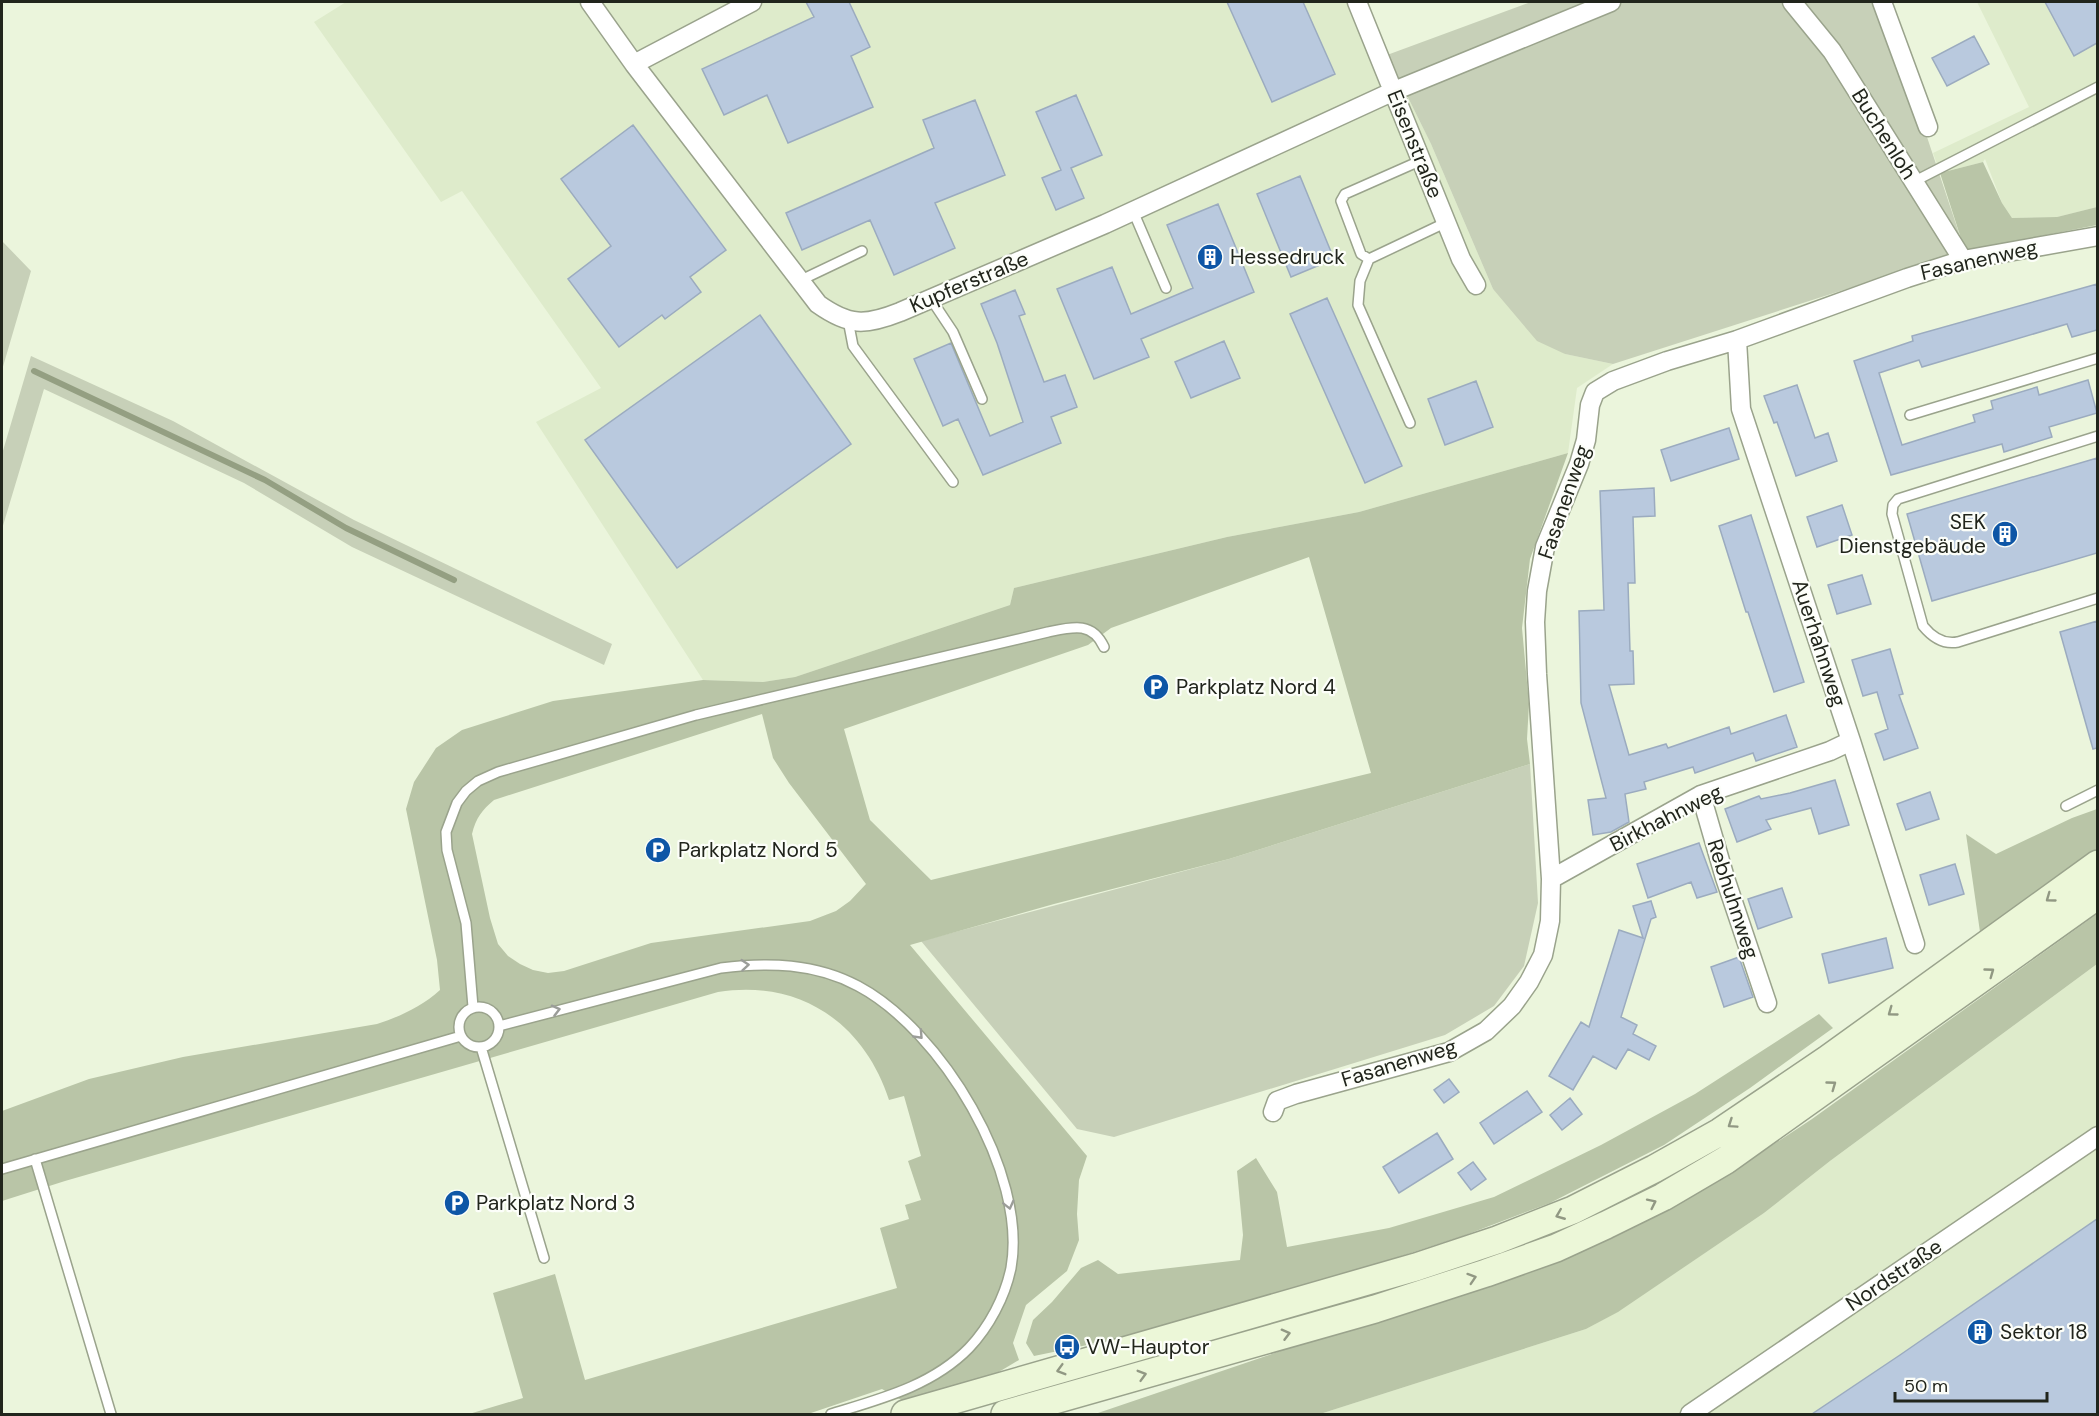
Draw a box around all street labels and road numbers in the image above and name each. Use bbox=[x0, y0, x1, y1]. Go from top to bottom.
street label: Buchenloh bbox=[1845, 83, 1923, 185]
street label: Eisenstraße bbox=[1381, 86, 1449, 202]
street label: Fasanenweg bbox=[1918, 233, 2040, 287]
street label: Kupferstraße bbox=[905, 244, 1033, 320]
street label: Fasanenweg bbox=[1531, 441, 1597, 563]
street label: Auerhahnweg bbox=[1785, 576, 1853, 710]
street label: Birkhahnweg bbox=[1605, 778, 1727, 858]
street label: Rebhuhnweg bbox=[1700, 836, 1766, 963]
street label: Fasanenweg bbox=[1338, 1032, 1460, 1094]
street label: Nordstraße bbox=[1840, 1232, 1948, 1318]

